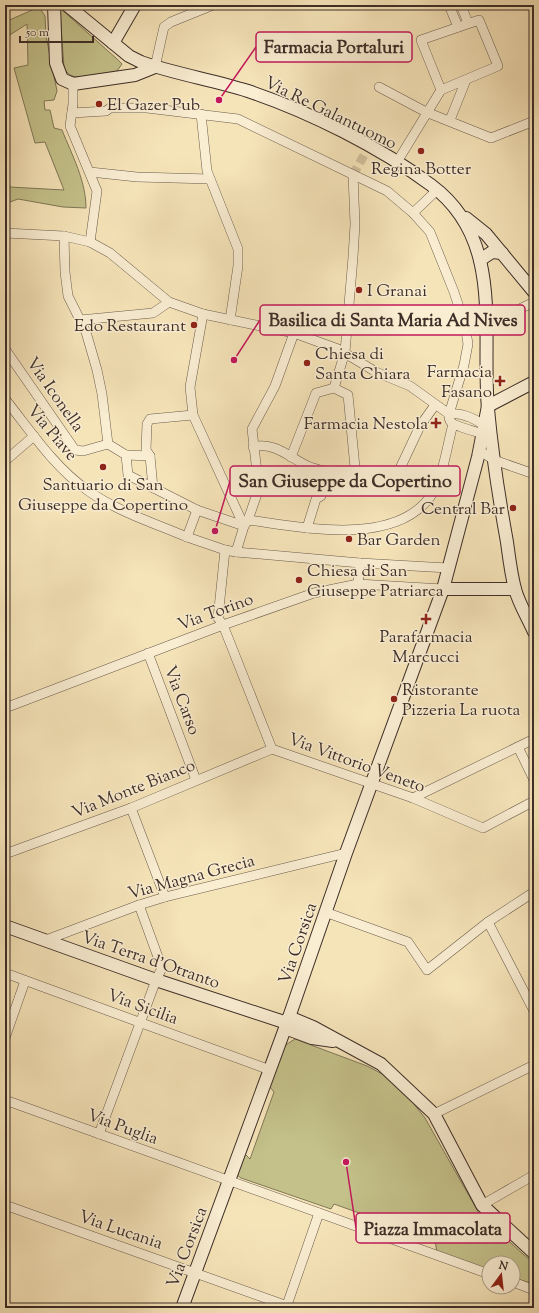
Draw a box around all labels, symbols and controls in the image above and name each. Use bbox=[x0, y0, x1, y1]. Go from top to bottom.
scale bar bbox=[20, 18, 93, 44]
text: 50 m bbox=[25, 24, 49, 42]
callout: Farmacia Portaluri bbox=[256, 32, 412, 62]
text: Farmacia Portaluri bbox=[264, 36, 405, 62]
street label: Via Re Galantuomo bbox=[260, 71, 400, 156]
place label: El Gazer Pub bbox=[107, 94, 200, 118]
marker: El Gazer Pub bbox=[94, 99, 104, 109]
marker: Regina Botter bbox=[416, 146, 426, 156]
place label: Regina Botter bbox=[371, 158, 472, 182]
place label: I Granai bbox=[367, 280, 427, 304]
marker: I Granai bbox=[354, 285, 364, 295]
callout: Basilica di Santa Maria Ad Nives bbox=[260, 305, 525, 335]
text: Basilica di Santa Maria Ad Nives bbox=[269, 309, 518, 335]
place label: Edo Restaurant bbox=[74, 315, 186, 339]
marker: Edo Restaurant bbox=[189, 320, 199, 330]
place label: Chiesa di Santa Chiara bbox=[315, 343, 411, 387]
street label: Via Iconella bbox=[20, 353, 89, 438]
marker: Chiesa di Santa Chiara bbox=[302, 358, 312, 368]
place label: Farmacia Fasano bbox=[427, 361, 492, 405]
marker: Farmacia Fasano bbox=[495, 376, 505, 386]
street label: Via Piave bbox=[21, 400, 82, 467]
place label: Farmacia Nestola bbox=[304, 413, 428, 437]
marker: Farmacia Nestola bbox=[431, 418, 441, 428]
marker: Santuario di San Giuseppe da Copertino bbox=[98, 462, 108, 472]
callout: San Giuseppe da Copertino bbox=[230, 466, 460, 496]
text: San Giuseppe da Copertino bbox=[238, 470, 452, 496]
place label: Santuario di San Giuseppe da Copertino bbox=[18, 474, 188, 518]
place label: Central Bar bbox=[421, 498, 506, 522]
marker: Central Bar bbox=[508, 503, 518, 513]
place label: Bar Garden bbox=[357, 529, 441, 553]
marker: Bar Garden bbox=[344, 534, 354, 544]
place label: Chiesa di San Giuseppe Patriarca bbox=[307, 560, 444, 604]
marker: Chiesa di San Giuseppe Patriarca bbox=[294, 575, 304, 585]
street label: Via Torino bbox=[174, 588, 257, 638]
marker: Parafarmacia Marcucci bbox=[421, 614, 431, 624]
place label: Parafarmacia Marcucci bbox=[379, 626, 473, 670]
street label: Via Carso bbox=[157, 663, 205, 739]
place label: Ristorante Pizzeria La ruota bbox=[402, 679, 521, 723]
marker: Ristorante Pizzeria La ruota bbox=[389, 694, 399, 704]
street label: Via Vittorio Veneto bbox=[284, 728, 428, 800]
street label: Via Monte Bianco bbox=[68, 754, 199, 826]
street label: Via Magna Grecia bbox=[125, 849, 258, 906]
street label: Via Corsica bbox=[274, 899, 324, 988]
street label: Via Terra d'Otranto bbox=[78, 926, 223, 996]
street label: Via Sicilia bbox=[104, 984, 181, 1032]
street label: Via Puglia bbox=[84, 1104, 161, 1152]
street label: Via Corsica bbox=[161, 1204, 214, 1292]
street label: Via Lucania bbox=[75, 1205, 166, 1256]
callout: Piazza Immacolata bbox=[356, 1213, 510, 1243]
text: Piazza Immacolata bbox=[364, 1218, 503, 1244]
north arrow bbox=[481, 1255, 521, 1295]
text: N bbox=[496, 1257, 510, 1275]

